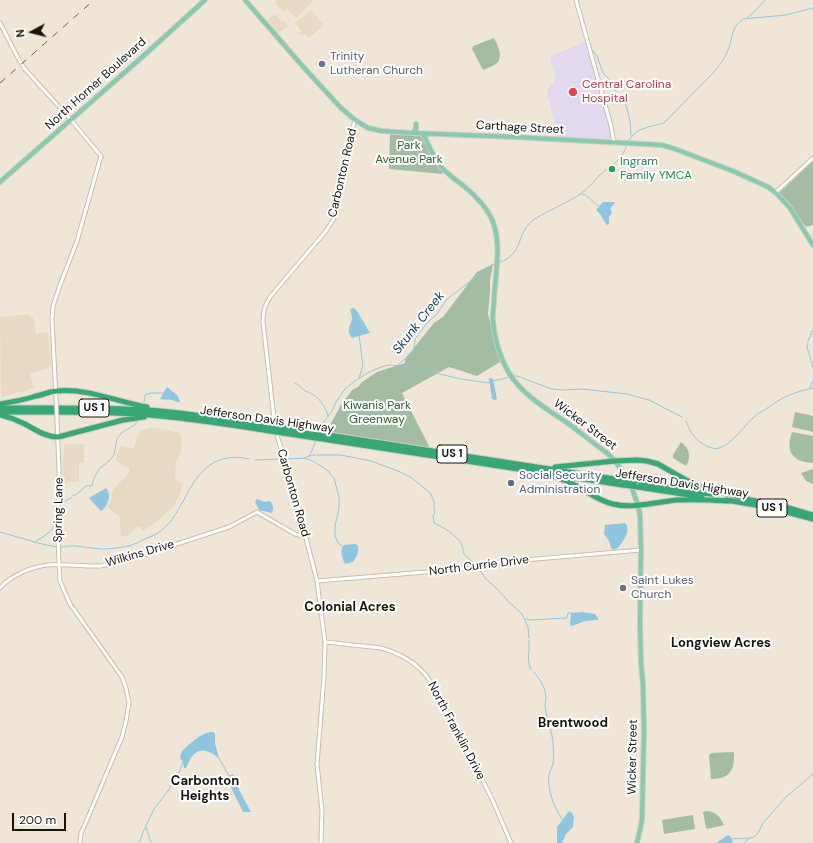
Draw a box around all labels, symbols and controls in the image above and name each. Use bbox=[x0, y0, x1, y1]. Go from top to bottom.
north arrow bbox=[12, 12, 52, 52]
text: N bbox=[13, 29, 28, 38]
street label: North Horner Boulevard bbox=[43, 35, 149, 133]
place label: Trinity Lutheran Church bbox=[330, 50, 423, 78]
marker: Trinity Lutheran Church bbox=[317, 59, 327, 69]
place label: Central Carolina Hospital bbox=[582, 78, 671, 106]
marker: Central Carolina Hospital bbox=[567, 86, 579, 98]
street label: Carthage Street bbox=[476, 119, 564, 137]
street label: Carbonton Road bbox=[326, 127, 360, 219]
park label: Park Avenue Park bbox=[375, 139, 443, 167]
place label: Ingram Family YMCA bbox=[620, 155, 692, 183]
marker: Ingram Family YMCA bbox=[607, 164, 617, 174]
water label: Skunk Creek bbox=[390, 289, 448, 357]
street label: Wicker Street bbox=[551, 397, 619, 453]
road number: US 1 bbox=[79, 399, 109, 417]
park label: Kiwanis Park Greenway bbox=[343, 399, 411, 427]
street label: Jefferson Davis Highway bbox=[199, 403, 335, 437]
road number: US 1 bbox=[437, 445, 467, 463]
street label: Carbonton Road bbox=[274, 447, 312, 539]
street label: Jefferson Davis Highway bbox=[614, 466, 750, 502]
place label: Social Security Administration bbox=[519, 469, 601, 497]
street label: Spring Lane bbox=[51, 477, 67, 543]
marker: Social Security Administration bbox=[506, 478, 516, 488]
road number: US 1 bbox=[757, 499, 787, 517]
street label: Wilkins Drive bbox=[104, 537, 176, 571]
street label: North Currie Drive bbox=[428, 553, 530, 579]
place label: Saint Lukes Church bbox=[631, 574, 694, 602]
marker: Saint Lukes Church bbox=[618, 583, 628, 593]
district label: Colonial Acres bbox=[304, 600, 396, 616]
district label: Longview Acres bbox=[671, 636, 771, 652]
street label: North Franklin Drive bbox=[424, 679, 488, 783]
district label: Brentwood bbox=[538, 716, 608, 732]
street label: Wicker Street bbox=[625, 719, 641, 795]
district label: Carbonton Heights bbox=[171, 774, 239, 805]
scale bar bbox=[14, 805, 68, 831]
text: 200 m bbox=[19, 812, 56, 828]

